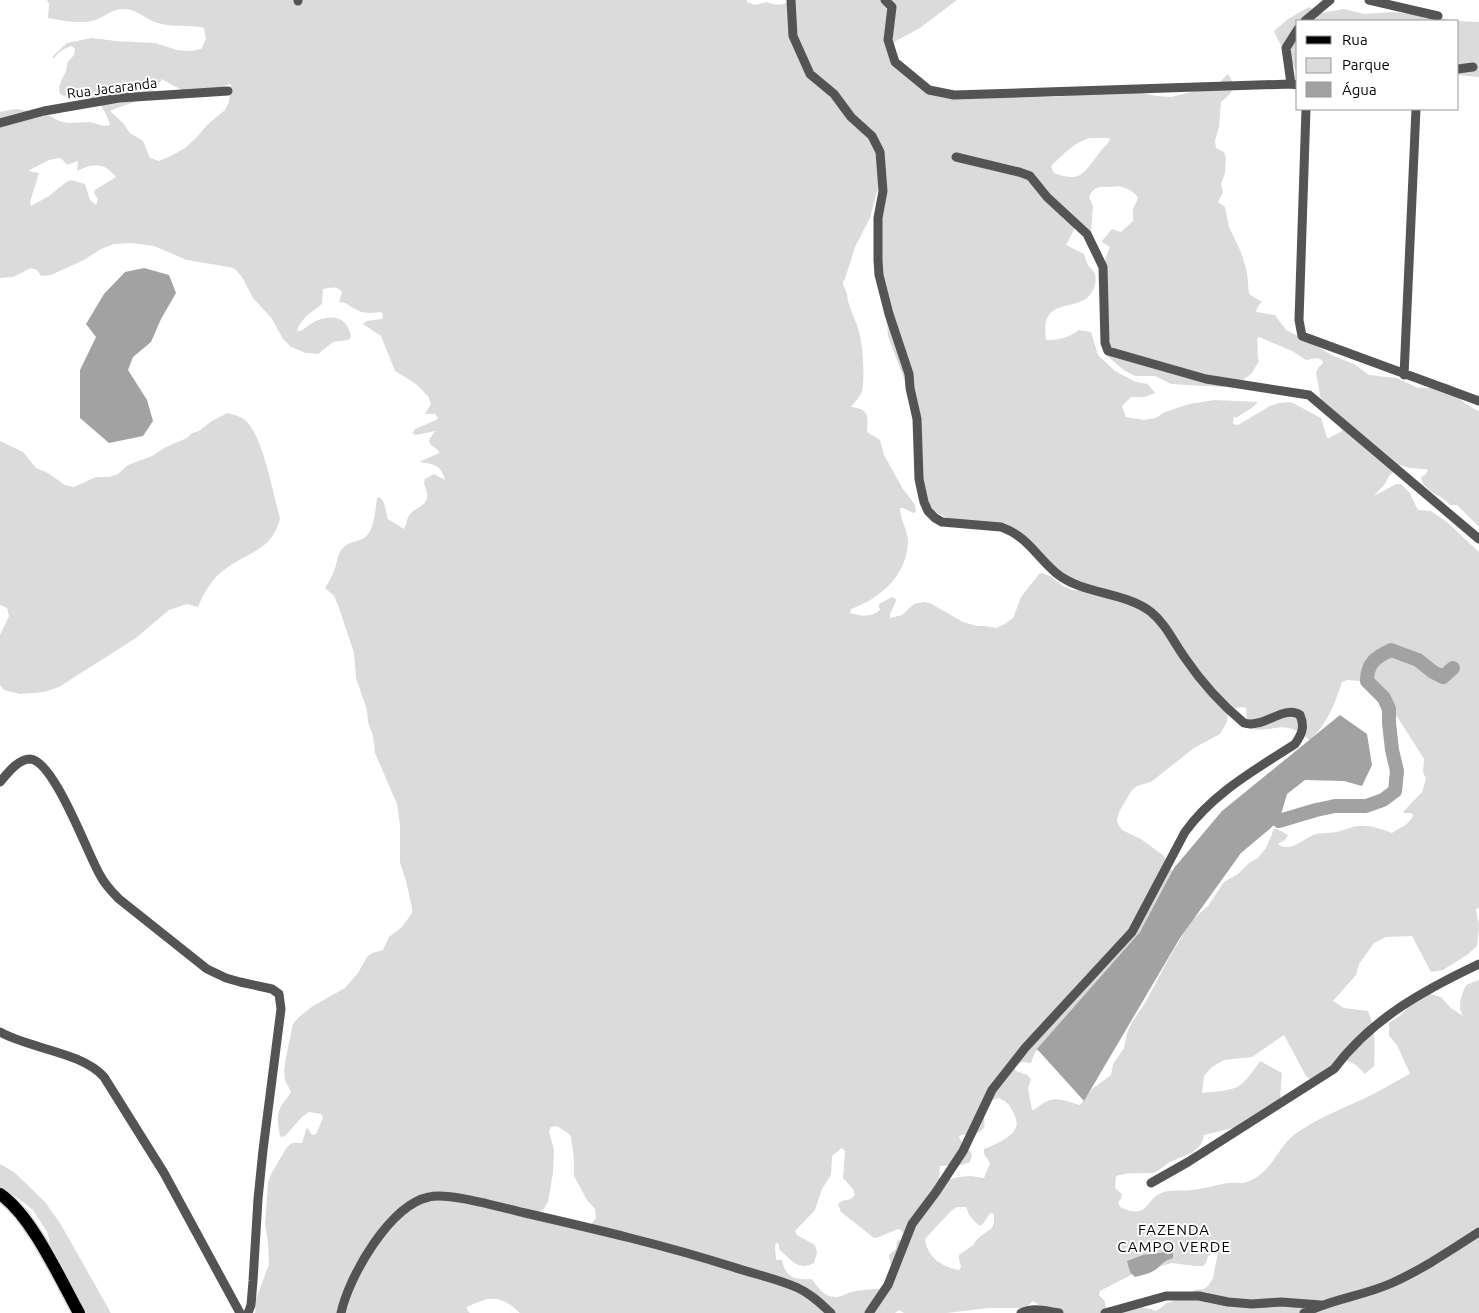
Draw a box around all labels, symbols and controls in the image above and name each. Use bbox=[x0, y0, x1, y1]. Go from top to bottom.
legend bbox=[1296, 20, 1459, 110]
text: Rua bbox=[1342, 31, 1368, 48]
text: Parque bbox=[1342, 56, 1390, 73]
street label: Rua Jacaranda bbox=[66, 75, 158, 101]
text: Água bbox=[1342, 81, 1377, 98]
district label: FAZENDA CAMPO VERDE bbox=[1117, 1221, 1231, 1255]

